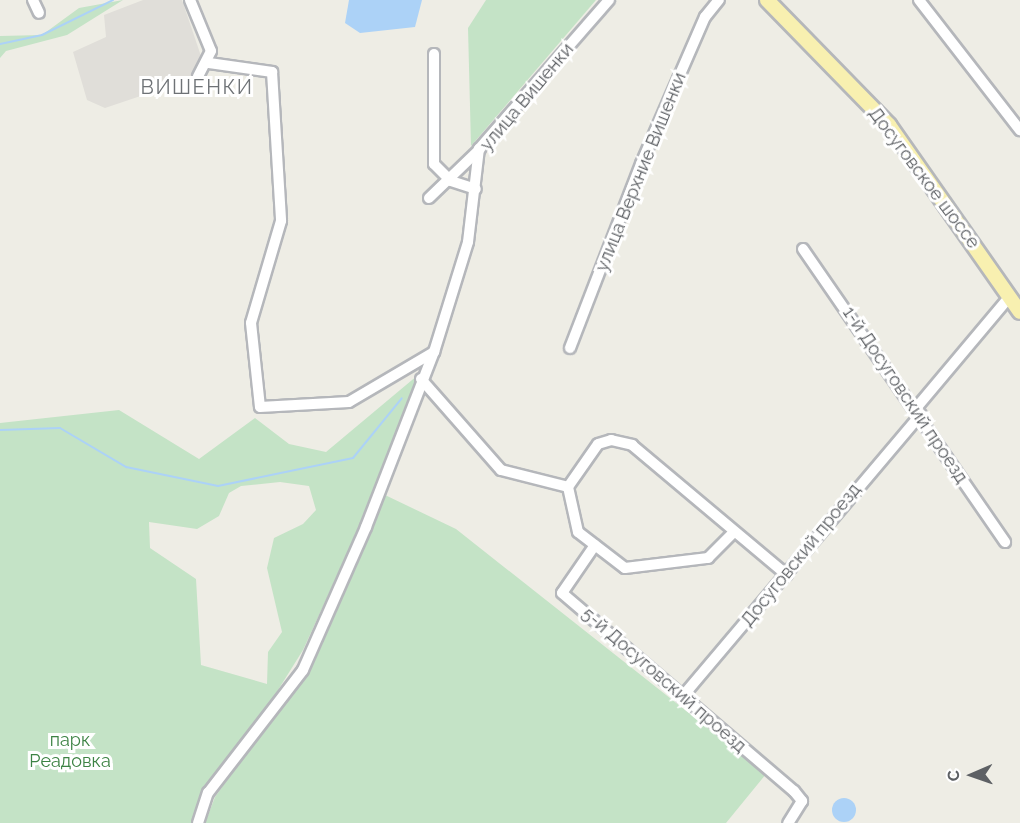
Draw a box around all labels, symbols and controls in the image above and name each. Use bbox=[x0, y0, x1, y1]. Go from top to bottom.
street label: улица Вишенки bbox=[476, 39, 578, 155]
street label: улица Верхние Вишенки bbox=[591, 69, 691, 275]
district label: ВИШЕНКИ bbox=[141, 75, 253, 99]
street label: Досуговское шоссе bbox=[864, 103, 984, 253]
street label: 1-й Досуговский проезд bbox=[838, 303, 972, 487]
street label: Досуговский проезд bbox=[737, 479, 865, 631]
street label: 5-й Досуговский проезд bbox=[578, 603, 750, 757]
park label: парк Реадовка bbox=[29, 730, 111, 772]
north arrow bbox=[942, 745, 1002, 805]
text: С bbox=[944, 770, 963, 781]

